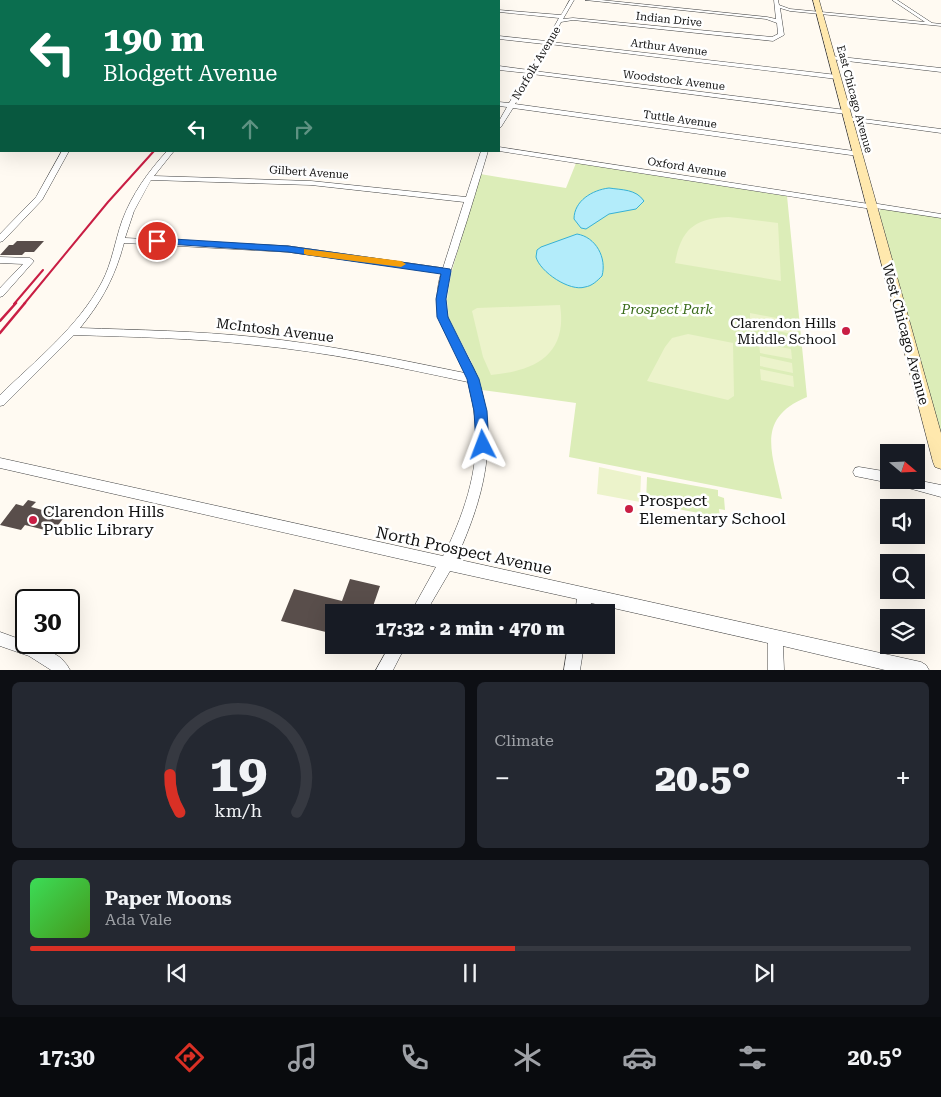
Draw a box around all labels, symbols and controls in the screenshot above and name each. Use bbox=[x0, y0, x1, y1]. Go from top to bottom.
street label: Indian Drive bbox=[635, 10, 703, 29]
text: 190 m bbox=[103, 19, 204, 60]
icon: left bbox=[20, 20, 85, 85]
street label: Norfolk Avenue bbox=[509, 24, 564, 102]
street label: Arthur Avenue bbox=[630, 36, 708, 59]
street label: East Chicago Avenue bbox=[834, 44, 875, 154]
text: Blodgett Avenue bbox=[103, 61, 277, 86]
street label: Woodstock Avenue bbox=[622, 68, 726, 93]
street label: Tuttle Avenue bbox=[642, 108, 718, 131]
icon: left bbox=[183, 115, 211, 143]
icon: ahead bbox=[236, 115, 264, 143]
icon: right bbox=[289, 115, 317, 143]
street label: Oxford Avenue bbox=[647, 155, 727, 180]
street label: Gilbert Avenue bbox=[269, 163, 349, 182]
pin bbox=[136, 220, 178, 262]
icon: arrive bbox=[143, 227, 171, 255]
street label: West Chicago Avenue bbox=[879, 262, 933, 407]
park label: Prospect Park bbox=[620, 301, 713, 317]
street label: McIntosh Avenue bbox=[215, 315, 335, 345]
place label: Clarendon Hills Middle School bbox=[730, 315, 837, 347]
marker: Clarendon Hills Middle School bbox=[840, 325, 852, 337]
position arrow bbox=[456, 418, 508, 470]
north arrow bbox=[880, 444, 925, 489]
map controls bbox=[880, 444, 925, 654]
place label: Prospect Elementary School bbox=[639, 491, 786, 528]
button: sound bbox=[880, 499, 925, 544]
place label: Clarendon Hills Public Library bbox=[43, 502, 164, 539]
marker: Prospect Elementary School bbox=[623, 503, 635, 515]
marker: Clarendon Hills Public Library bbox=[27, 514, 39, 526]
street label: North Prospect Avenue bbox=[374, 523, 554, 578]
button: search bbox=[880, 554, 925, 599]
speed limit sign: 30 bbox=[15, 589, 80, 654]
button: layers bbox=[880, 609, 925, 654]
text: 17:32 · 2 min · 470 m bbox=[375, 617, 565, 640]
text: Climate bbox=[495, 731, 554, 750]
text: 19 bbox=[209, 743, 267, 804]
text: 20.5° bbox=[655, 756, 751, 800]
text: − bbox=[495, 762, 510, 795]
text: + bbox=[895, 762, 911, 795]
text: km/h bbox=[214, 800, 263, 821]
text: Paper Moons bbox=[105, 887, 232, 910]
text: Ada Vale bbox=[105, 910, 172, 929]
icon: previous bbox=[163, 959, 191, 987]
icon: pause bbox=[456, 959, 484, 987]
icon: next bbox=[750, 959, 778, 987]
icon: directions bbox=[172, 1040, 207, 1075]
icon: music bbox=[285, 1040, 320, 1075]
icon: phone bbox=[397, 1040, 432, 1075]
icon: climate bbox=[510, 1040, 545, 1075]
icon: car bbox=[622, 1040, 657, 1075]
icon: filters bbox=[735, 1040, 770, 1075]
text: 17:30 bbox=[39, 1045, 95, 1070]
text: 20.5° bbox=[847, 1045, 902, 1070]

